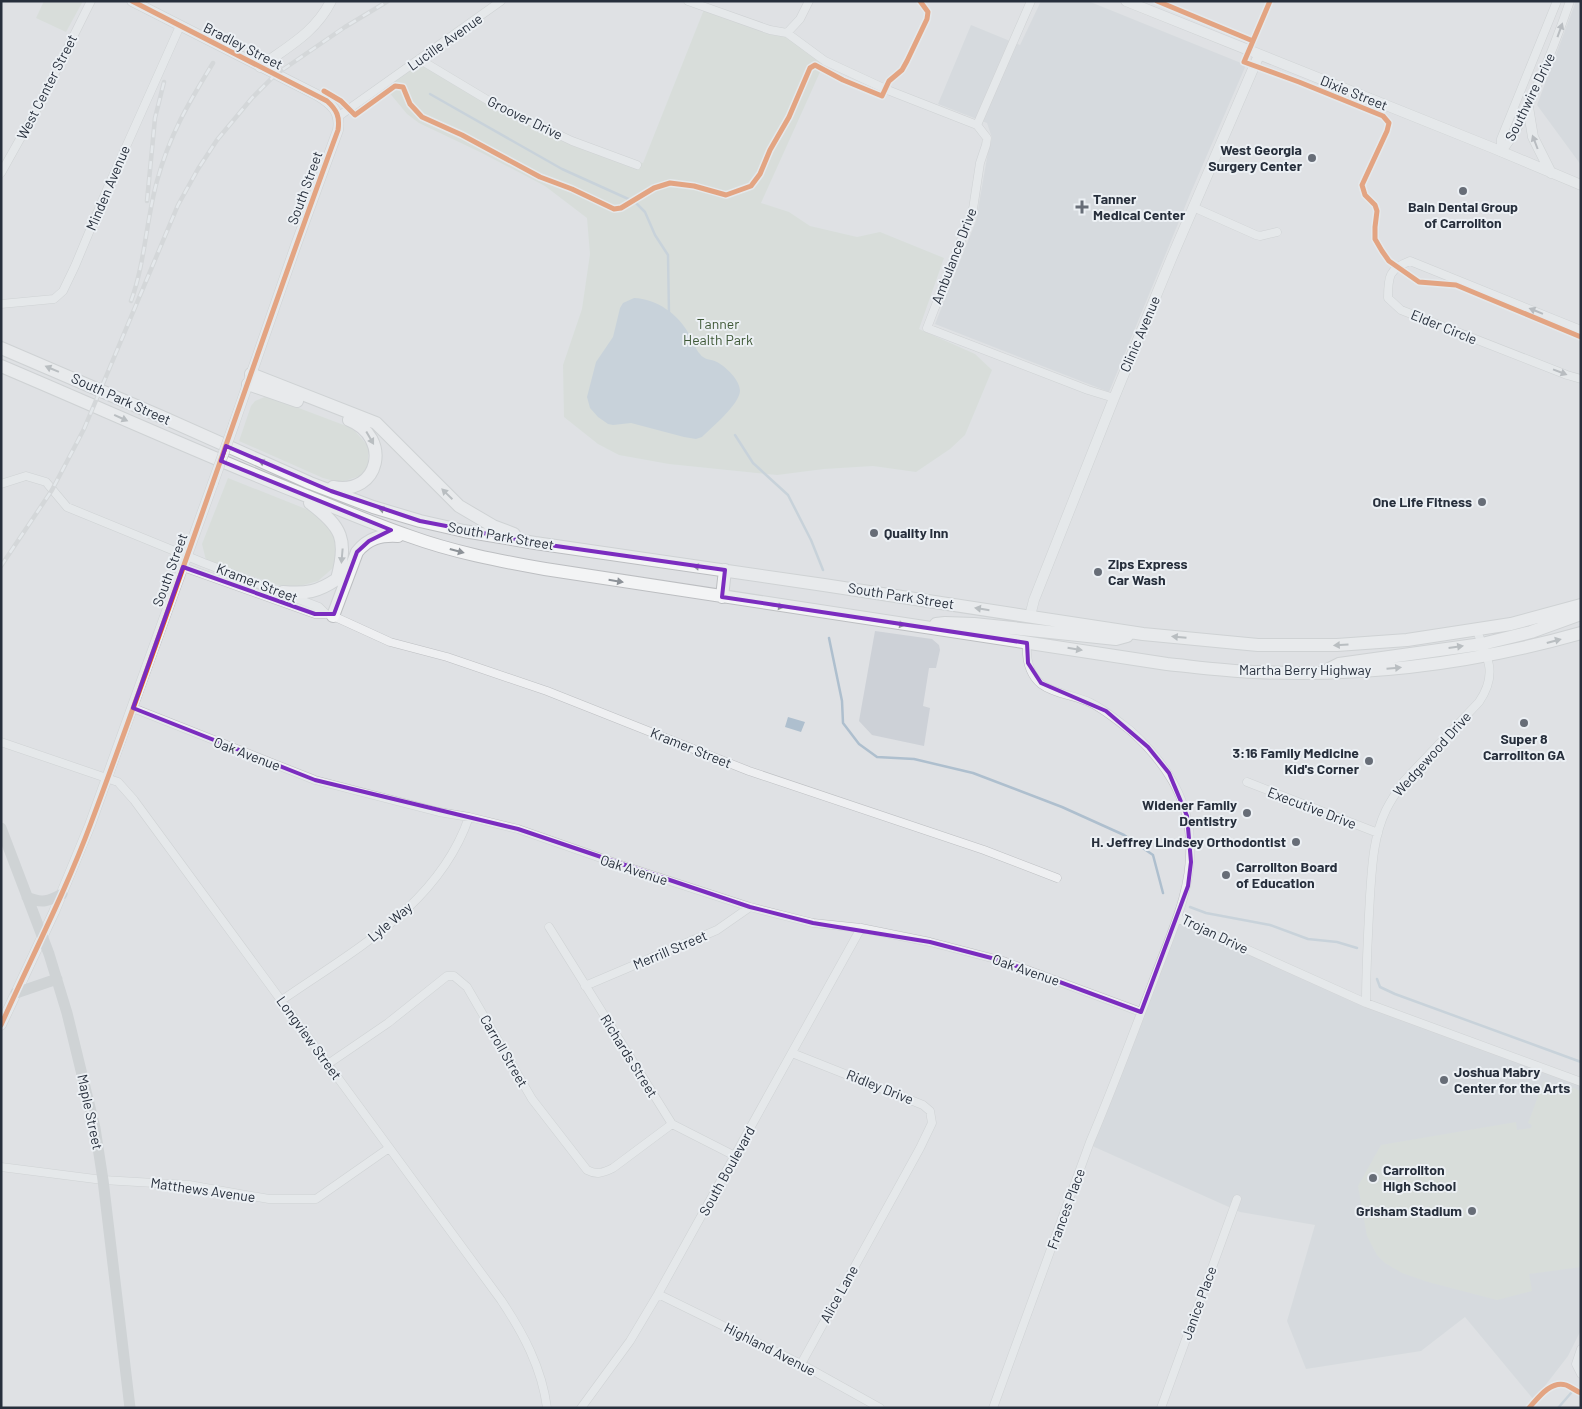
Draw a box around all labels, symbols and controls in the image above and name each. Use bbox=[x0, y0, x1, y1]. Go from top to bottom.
street label: Lucille Avenue bbox=[404, 10, 485, 74]
street label: Bradley Street bbox=[201, 18, 286, 73]
one-way arrow bbox=[1556, 22, 1564, 37]
street label: West Center Street bbox=[13, 31, 80, 142]
street label: Southwire Drive bbox=[1501, 50, 1558, 144]
street label: Dixie Street bbox=[1318, 71, 1390, 114]
street label: Groover Drive bbox=[485, 92, 566, 143]
one-way arrow bbox=[1531, 134, 1538, 149]
place label: West Georgia Surgery Center bbox=[1208, 141, 1303, 174]
street label: Minden Avenue bbox=[82, 143, 133, 233]
street label: South Street bbox=[283, 149, 326, 227]
marker: West Georgia Surgery Center bbox=[1306, 152, 1318, 164]
marker: Bain Dental Group of Carrollton bbox=[1457, 185, 1469, 197]
place label: Tanner Medical Center bbox=[1093, 190, 1186, 223]
place label: Bain Dental Group of Carrollton bbox=[1408, 198, 1518, 231]
marker: Tanner Medical Center bbox=[1075, 200, 1089, 214]
street label: Ambulance Drive bbox=[927, 205, 980, 306]
street label: Clinic Avenue bbox=[1116, 293, 1163, 374]
street label: Elder Circle bbox=[1409, 306, 1480, 347]
one-way arrow bbox=[1528, 307, 1543, 315]
park label: Tanner Health Park bbox=[683, 315, 753, 348]
one-way arrow bbox=[45, 365, 59, 373]
street label: South Park Street bbox=[69, 369, 174, 428]
one-way arrow bbox=[1552, 369, 1567, 377]
one-way arrow bbox=[114, 414, 128, 422]
one-way arrow bbox=[366, 431, 374, 446]
one-way arrow bbox=[258, 459, 272, 467]
one-way arrow bbox=[441, 488, 453, 500]
place label: One Life Fitness bbox=[1372, 493, 1472, 510]
marker: One Life Fitness bbox=[1476, 496, 1488, 508]
one-way arrow bbox=[377, 506, 392, 514]
street label: South Park Street bbox=[447, 518, 555, 553]
place label: Quality Inn bbox=[884, 524, 948, 541]
marker: Quality Inn bbox=[868, 527, 880, 539]
street label: South Street bbox=[148, 531, 191, 609]
one-way arrow bbox=[449, 547, 464, 555]
one-way arrow bbox=[337, 548, 345, 564]
place label: Zips Express Car Wash bbox=[1108, 555, 1188, 588]
street label: Kramer Street bbox=[214, 559, 300, 606]
one-way arrow bbox=[692, 562, 708, 570]
marker: Zips Express Car Wash bbox=[1092, 566, 1104, 578]
one-way arrow bbox=[608, 577, 624, 585]
street label: South Park Street bbox=[847, 579, 955, 612]
one-way arrow bbox=[769, 602, 785, 610]
one-way arrow bbox=[973, 604, 989, 612]
one-way arrow bbox=[891, 620, 907, 628]
one-way arrow bbox=[1170, 633, 1186, 641]
one-way arrow bbox=[1546, 636, 1561, 644]
one-way arrow bbox=[1332, 641, 1348, 649]
one-way arrow bbox=[1448, 643, 1464, 651]
one-way arrow bbox=[1068, 646, 1084, 654]
street label: Martha Berry Highway bbox=[1239, 661, 1372, 678]
one-way arrow bbox=[1386, 664, 1402, 672]
street label: Wedgewood Drive bbox=[1389, 708, 1474, 800]
marker: Super 8 Carrollton GA bbox=[1518, 717, 1530, 729]
street label: Kramer Street bbox=[648, 724, 734, 771]
place label: Super 8 Carrollton GA bbox=[1483, 730, 1566, 763]
street label: Oak Avenue bbox=[211, 733, 283, 774]
place label: 3:16 Family Medicine Kid's Corner bbox=[1232, 744, 1360, 777]
marker: 3:16 Family Medicine Kid's Corner bbox=[1363, 755, 1375, 767]
street label: Executive Drive bbox=[1265, 783, 1359, 832]
place label: Widener Family Dentistry bbox=[1142, 796, 1237, 829]
marker: Widener Family Dentistry bbox=[1241, 807, 1253, 819]
place label: H. Jeffrey Lindsey Orthodontist bbox=[1091, 833, 1286, 850]
marker: H. Jeffrey Lindsey Orthodontist bbox=[1290, 836, 1302, 848]
street label: Oak Avenue bbox=[598, 851, 670, 888]
place label: Carrollton Board of Education bbox=[1236, 858, 1338, 891]
marker: Carrollton Board of Education bbox=[1220, 869, 1232, 881]
street label: Lyle Way bbox=[364, 898, 416, 945]
street label: Trojan Drive bbox=[1179, 910, 1251, 957]
street label: Merrill Street bbox=[630, 926, 709, 973]
street label: Oak Avenue bbox=[990, 950, 1062, 989]
street label: Longview Street bbox=[273, 993, 345, 1083]
street label: Richards Street bbox=[597, 1011, 662, 1100]
street label: Carroll Street bbox=[477, 1012, 532, 1090]
place label: Joshua Mabry Center for the Arts bbox=[1454, 1063, 1570, 1096]
street label: Ridley Drive bbox=[844, 1065, 916, 1108]
street label: Maple Street bbox=[74, 1073, 107, 1151]
marker: Joshua Mabry Center for the Arts bbox=[1438, 1074, 1450, 1086]
street label: South Boulevard bbox=[695, 1123, 758, 1218]
place label: Carrollton High School bbox=[1383, 1161, 1456, 1194]
street label: Frances Place bbox=[1043, 1166, 1088, 1252]
marker: Carrollton High School bbox=[1367, 1172, 1379, 1184]
street label: Matthews Avenue bbox=[150, 1174, 257, 1205]
place label: Grisham Stadium bbox=[1356, 1202, 1462, 1219]
marker: Grisham Stadium bbox=[1466, 1205, 1478, 1217]
street label: Alice Lane bbox=[816, 1262, 861, 1325]
street label: Janice Place bbox=[1177, 1264, 1220, 1342]
street label: Highland Avenue bbox=[722, 1318, 819, 1379]

